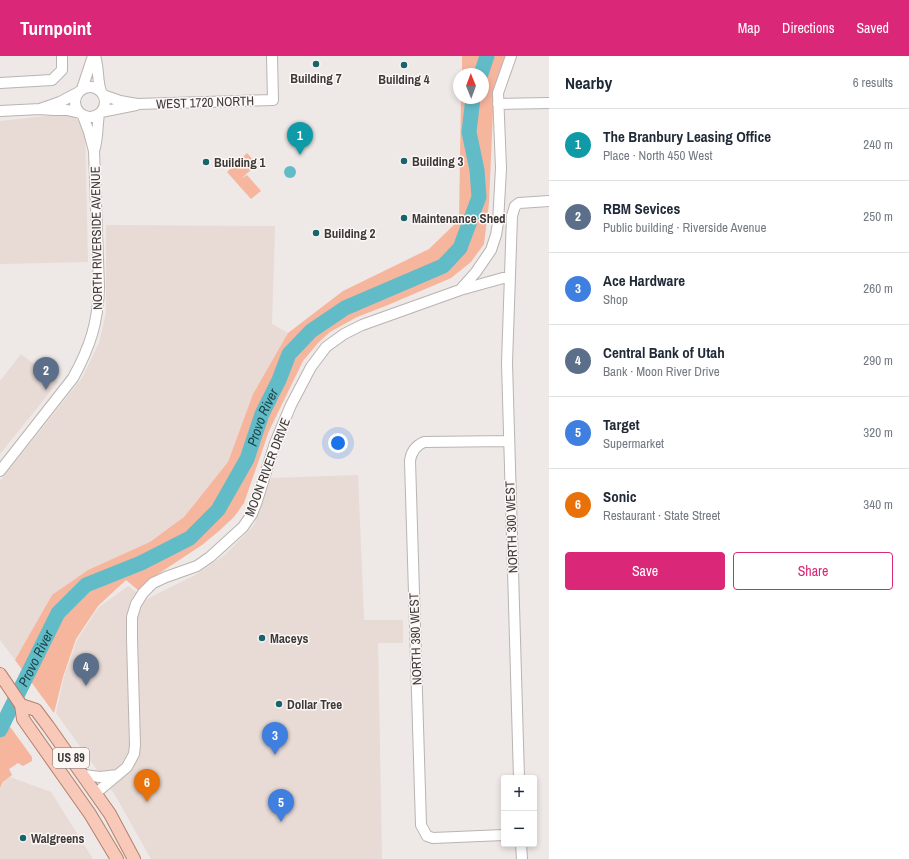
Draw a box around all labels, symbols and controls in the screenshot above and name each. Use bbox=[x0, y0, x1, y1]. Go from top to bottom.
text: Turnpoint bbox=[20, 15, 92, 41]
text: Map bbox=[738, 19, 760, 37]
text: Directions bbox=[782, 19, 834, 37]
text: Saved bbox=[856, 19, 889, 37]
marker: Building 7 bbox=[311, 59, 321, 69]
marker: Building 4 bbox=[399, 60, 409, 70]
north arrow bbox=[453, 68, 489, 104]
place label: Building 7 bbox=[290, 70, 342, 87]
place label: Building 4 bbox=[378, 71, 430, 88]
text: Nearby bbox=[565, 71, 612, 94]
text: 6 results bbox=[853, 74, 893, 91]
street label: WEST 1720 NORTH bbox=[156, 92, 254, 113]
pin: 1 bbox=[287, 122, 313, 155]
text: The Branbury Leasing Office bbox=[603, 126, 771, 147]
text: 1 bbox=[575, 136, 581, 153]
text: 240 m bbox=[863, 136, 893, 153]
text: Place · North 450 West bbox=[603, 147, 712, 164]
place label: Building 3 bbox=[412, 153, 464, 170]
place label: Building 1 bbox=[214, 154, 266, 171]
marker: Building 3 bbox=[399, 156, 409, 166]
marker: Building 1 bbox=[201, 157, 211, 167]
street label: NORTH RIVERSIDE AVENUE bbox=[87, 166, 106, 310]
text: RBM Sevices bbox=[603, 198, 680, 219]
text: 2 bbox=[575, 208, 581, 225]
text: 250 m bbox=[863, 208, 893, 225]
place label: Maintenance Shed bbox=[412, 210, 506, 227]
marker: Maintenance Shed bbox=[399, 213, 409, 223]
text: Public building · Riverside Avenue bbox=[603, 219, 766, 236]
place label: Building 2 bbox=[324, 225, 376, 242]
marker: Building 2 bbox=[311, 228, 321, 238]
text: Ace Hardware bbox=[603, 270, 685, 291]
text: 3 bbox=[575, 280, 581, 297]
text: 260 m bbox=[863, 280, 893, 297]
text: Shop bbox=[603, 291, 628, 308]
text: Central Bank of Utah bbox=[603, 342, 725, 363]
text: 4 bbox=[575, 352, 581, 369]
text: 290 m bbox=[863, 352, 893, 369]
pin: 2 bbox=[33, 357, 59, 390]
text: Bank · Moon River Drive bbox=[603, 363, 720, 380]
water label: Provo River bbox=[243, 385, 283, 449]
text: Target bbox=[603, 414, 640, 435]
street label: MOON RIVER DRIVE bbox=[241, 415, 294, 519]
text: 5 bbox=[575, 424, 581, 441]
text: 320 m bbox=[863, 424, 893, 441]
your location bbox=[328, 433, 348, 453]
text: Supermarket bbox=[603, 435, 664, 452]
street label: NORTH 300 WEST bbox=[501, 480, 522, 573]
text: Sonic bbox=[603, 486, 637, 507]
text: 6 bbox=[575, 496, 581, 513]
text: 340 m bbox=[863, 496, 893, 513]
text: Restaurant · State Street bbox=[603, 507, 720, 524]
button: Save bbox=[565, 552, 725, 590]
button: Share bbox=[733, 552, 893, 590]
street label: NORTH 380 WEST bbox=[405, 592, 426, 685]
water label: Provo River bbox=[14, 626, 58, 690]
place label: Maceys bbox=[270, 630, 309, 647]
marker: Maceys bbox=[257, 633, 267, 643]
pin: 4 bbox=[73, 653, 99, 686]
place label: Dollar Tree bbox=[287, 696, 342, 713]
marker: Dollar Tree bbox=[274, 699, 284, 709]
pin: 3 bbox=[262, 722, 288, 755]
road number: US 89 bbox=[53, 748, 89, 768]
pin: 6 bbox=[134, 769, 160, 802]
map controls bbox=[501, 775, 537, 847]
button: + bbox=[501, 775, 537, 811]
pin: 5 bbox=[268, 789, 294, 822]
button: − bbox=[501, 811, 537, 847]
place label: Walgreens bbox=[31, 830, 85, 847]
marker: Walgreens bbox=[18, 833, 28, 843]

